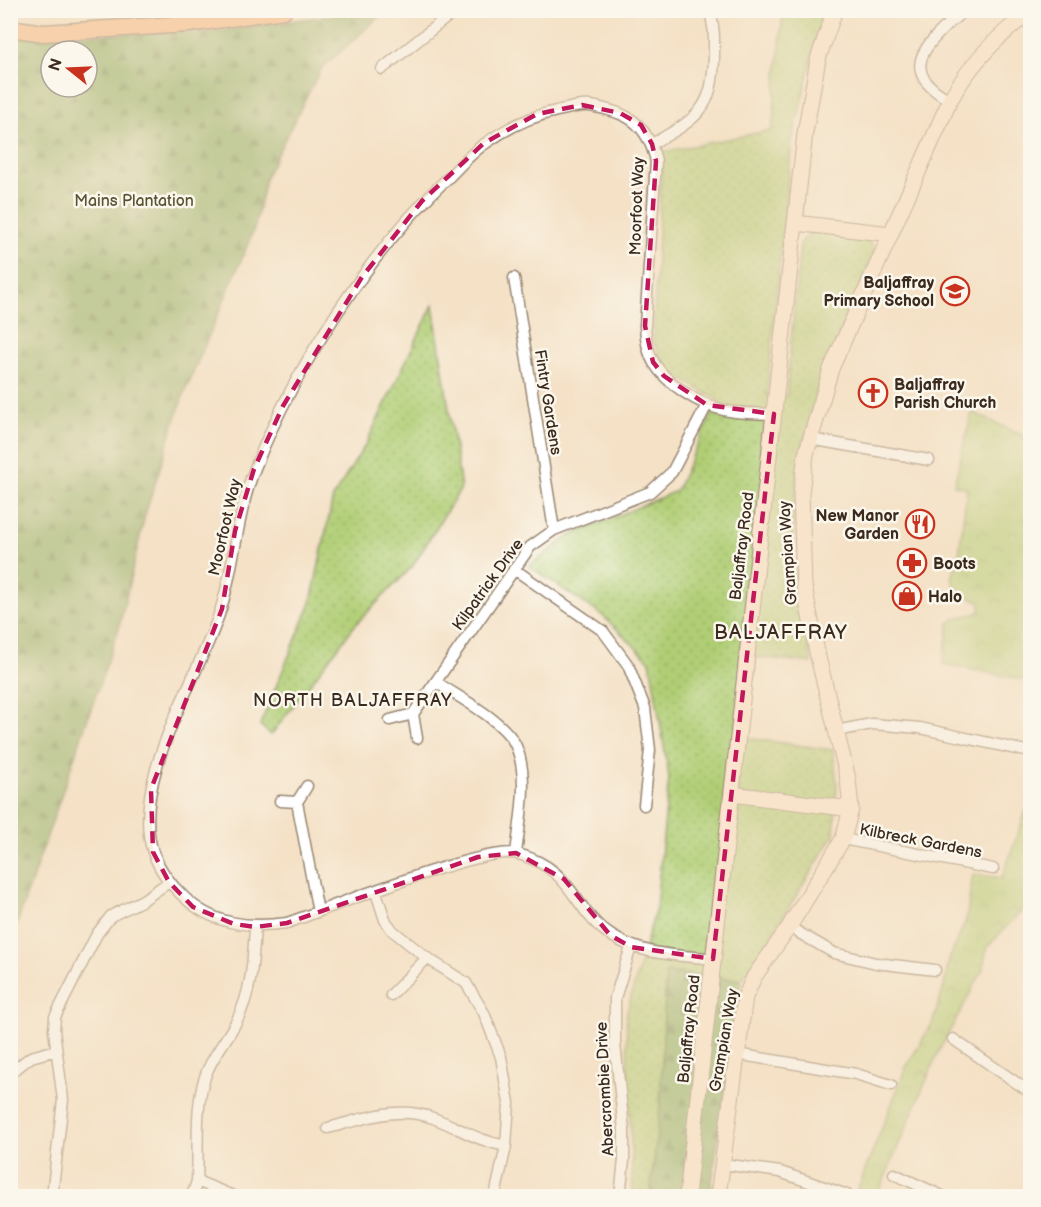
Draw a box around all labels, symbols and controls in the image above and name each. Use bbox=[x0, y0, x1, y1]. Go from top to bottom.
north arrow bbox=[39, 39, 99, 99]
text: N bbox=[45, 56, 67, 73]
street label: Moorfoot Way bbox=[626, 156, 649, 256]
park label: Mains Plantation bbox=[74, 192, 194, 211]
place label: Baljaffray Primary School bbox=[824, 274, 935, 311]
school or university icon: Baljaffray Primary School bbox=[939, 275, 971, 307]
street label: Fintry Gardens bbox=[530, 348, 565, 456]
place label: Baljaffray Parish Church bbox=[894, 376, 996, 413]
church icon: Baljaffray Parish Church bbox=[857, 377, 889, 409]
street label: Moorfoot Way bbox=[205, 476, 246, 578]
street label: Baljaffray Road bbox=[726, 491, 759, 601]
street label: Grampian Way bbox=[775, 499, 802, 606]
place label: New Manor Garden bbox=[816, 507, 900, 544]
restaurant icon: New Manor Garden bbox=[904, 508, 936, 540]
street label: Kilpatrick Drive bbox=[449, 535, 528, 634]
pharmacy icon: Boots bbox=[896, 547, 928, 579]
place label: Boots bbox=[933, 555, 976, 574]
shop icon: Halo bbox=[891, 580, 923, 612]
place label: Halo bbox=[928, 588, 962, 607]
district label: BALJAFFRAY bbox=[714, 621, 848, 645]
district label: NORTH BALJAFFRAY bbox=[253, 690, 453, 711]
street label: Kilbreck Gardens bbox=[858, 820, 984, 863]
street label: Baljaffray Road bbox=[674, 974, 705, 1084]
street label: Grampian Way bbox=[706, 986, 743, 1093]
street label: Abercrombie Drive bbox=[592, 1021, 619, 1156]

